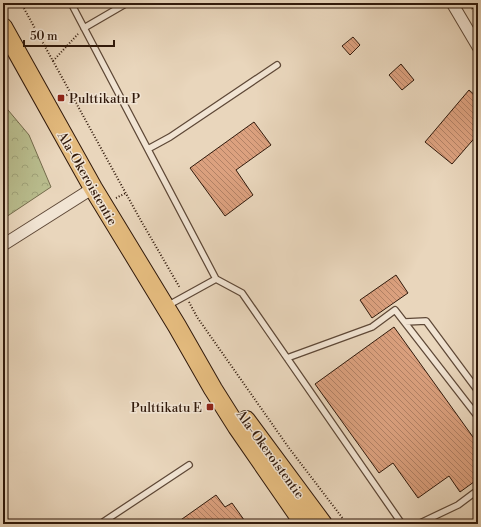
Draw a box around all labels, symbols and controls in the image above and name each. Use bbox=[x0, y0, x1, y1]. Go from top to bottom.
scale bar bbox=[24, 22, 114, 48]
text: 50 m bbox=[30, 29, 58, 44]
place label: Pulttikatu P bbox=[69, 91, 140, 107]
marker: Pulttikatu P bbox=[56, 93, 66, 103]
street label: Ala-Okeroistentie bbox=[53, 128, 121, 228]
place label: Pulttikatu E bbox=[131, 400, 202, 416]
marker: Pulttikatu E bbox=[205, 402, 215, 412]
street label: Ala-Okeroistentie bbox=[232, 406, 308, 502]

